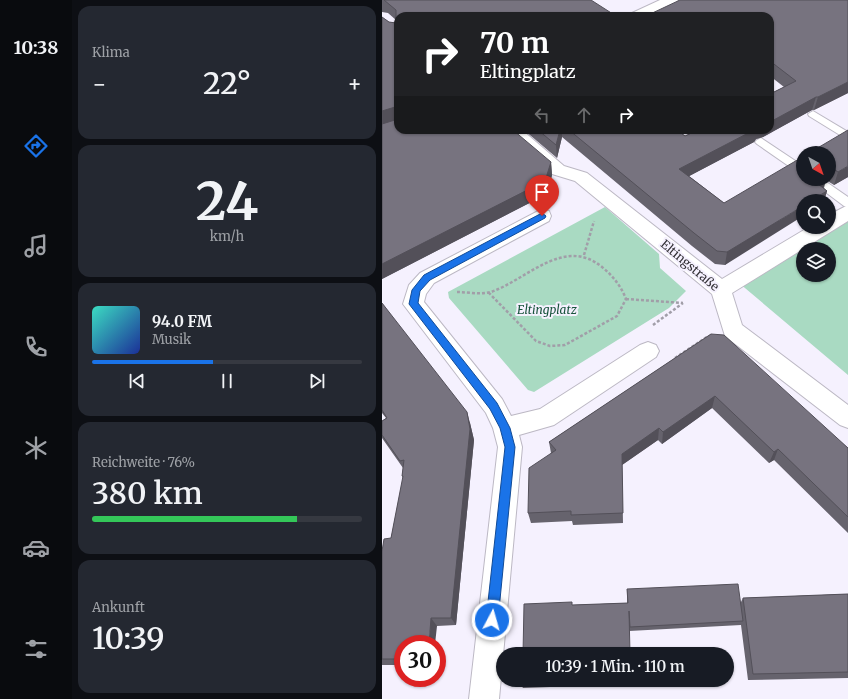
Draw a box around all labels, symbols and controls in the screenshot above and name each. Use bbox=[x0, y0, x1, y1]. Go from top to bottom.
text: 70 m bbox=[480, 25, 549, 61]
icon: right bbox=[414, 28, 466, 80]
text: 10:38 bbox=[14, 36, 58, 59]
text: Klima bbox=[92, 44, 130, 61]
text: Eltingplatz bbox=[480, 60, 576, 83]
text: 22° bbox=[203, 64, 251, 102]
text: − bbox=[92, 70, 107, 98]
text: + bbox=[347, 70, 362, 98]
icon: left bbox=[531, 104, 553, 126]
icon: ahead bbox=[573, 104, 595, 126]
icon: right bbox=[615, 104, 637, 126]
icon: directions bbox=[22, 132, 50, 160]
north arrow bbox=[796, 146, 836, 186]
map controls bbox=[796, 146, 836, 282]
text: 24 bbox=[196, 169, 258, 234]
pin bbox=[525, 175, 559, 216]
icon: arrive bbox=[531, 181, 553, 203]
button: search bbox=[796, 194, 836, 234]
text: km/h bbox=[210, 228, 244, 245]
icon: music bbox=[22, 232, 50, 260]
street label: Eltingstraße bbox=[658, 236, 722, 294]
button: layers bbox=[796, 242, 836, 282]
park label: Eltingplatz bbox=[517, 302, 578, 317]
text: 94.0 FM bbox=[152, 312, 212, 331]
text: Musik bbox=[152, 331, 191, 348]
icon: phone bbox=[22, 333, 50, 361]
icon: previous bbox=[126, 370, 148, 392]
icon: pause bbox=[216, 370, 238, 392]
icon: next bbox=[306, 370, 328, 392]
icon: climate bbox=[22, 434, 50, 462]
text: Reichweite · 76% bbox=[92, 454, 195, 471]
text: 380 km bbox=[92, 474, 203, 512]
icon: car bbox=[22, 534, 50, 562]
text: Ankunft bbox=[92, 599, 145, 616]
position arrow bbox=[471, 599, 513, 641]
text: 10:39 bbox=[92, 619, 165, 657]
icon: filters bbox=[22, 635, 50, 663]
speed limit sign: 30 bbox=[394, 635, 446, 687]
text: 10:39 · 1 Min. · 110 m bbox=[545, 657, 685, 676]

